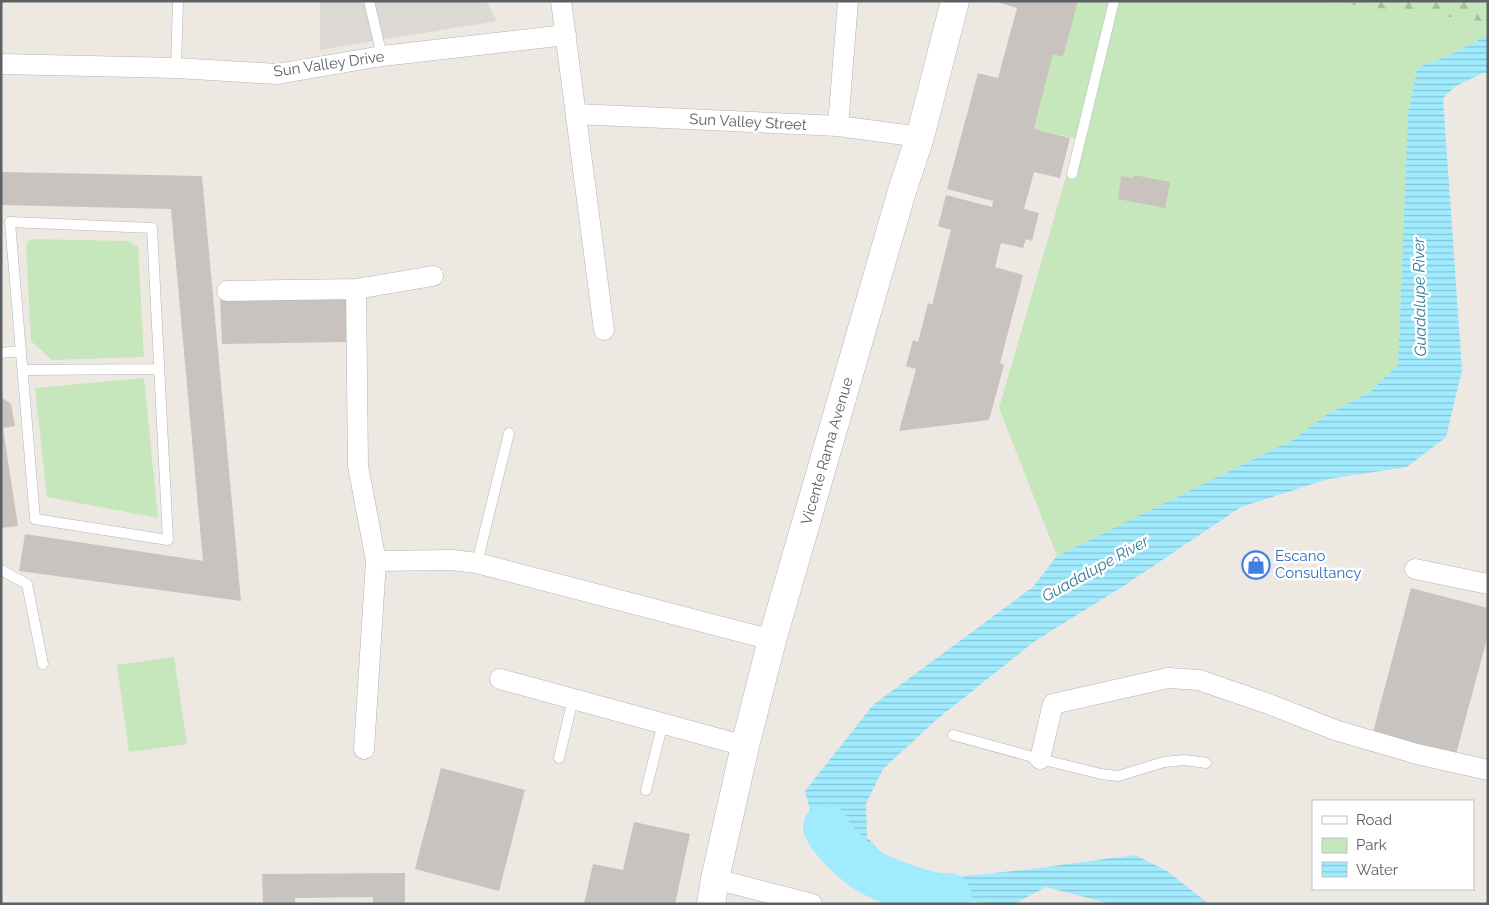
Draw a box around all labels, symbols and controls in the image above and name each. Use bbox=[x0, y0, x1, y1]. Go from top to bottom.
street label: Sun Valley Drive bbox=[272, 47, 386, 81]
street label: Sun Valley Street bbox=[689, 110, 807, 134]
water label: Guadalupe River bbox=[1409, 237, 1430, 357]
street label: Vicente Rama Avenue bbox=[797, 375, 857, 527]
water label: Guadalupe River bbox=[1038, 531, 1152, 606]
place label: Escano Consultancy bbox=[1275, 547, 1361, 582]
shop icon: Escano Consultancy bbox=[1241, 550, 1271, 580]
legend bbox=[1312, 800, 1474, 890]
text: Road bbox=[1356, 811, 1392, 829]
text: Park bbox=[1356, 836, 1387, 854]
text: Water bbox=[1356, 861, 1399, 879]

